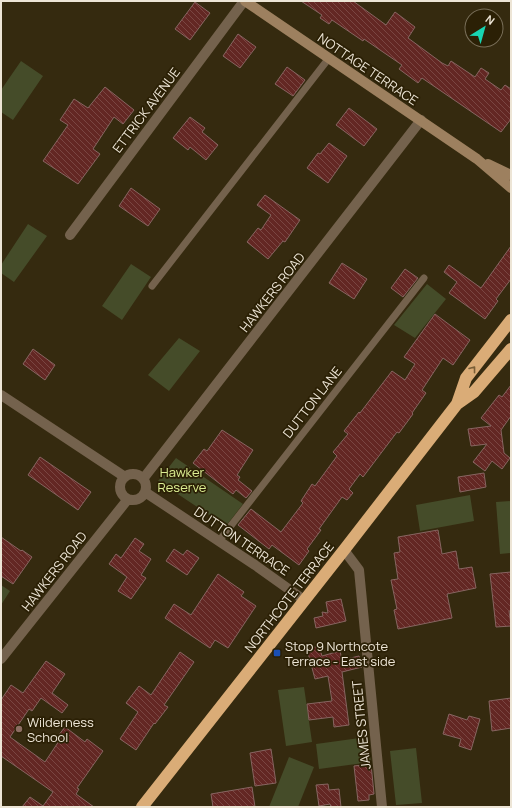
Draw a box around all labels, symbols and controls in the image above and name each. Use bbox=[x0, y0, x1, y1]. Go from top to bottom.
north arrow bbox=[464, 8, 504, 48]
text: N bbox=[483, 11, 498, 28]
street label: NOTTAGE TERRACE bbox=[314, 29, 422, 109]
street label: ETTRICK AVENUE bbox=[108, 64, 184, 156]
street label: HAWKERS ROAD bbox=[235, 248, 309, 336]
street label: DUTTON LANE bbox=[278, 362, 346, 442]
one-way arrow bbox=[468, 366, 475, 373]
park label: Hawker Reserve bbox=[158, 463, 207, 496]
street label: DUTTON TERRACE bbox=[191, 502, 293, 580]
street label: HAWKERS ROAD bbox=[17, 527, 91, 615]
street label: NORTHCOTE TERRACE bbox=[240, 538, 338, 656]
place label: Stop 9 Northcote Terrace - East side bbox=[285, 637, 396, 670]
marker: Stop 9 Northcote Terrace - East side bbox=[272, 648, 282, 658]
street label: JAMES STREET bbox=[347, 679, 375, 770]
place label: Wilderness School bbox=[27, 713, 94, 746]
marker: Wilderness School bbox=[14, 724, 24, 734]

